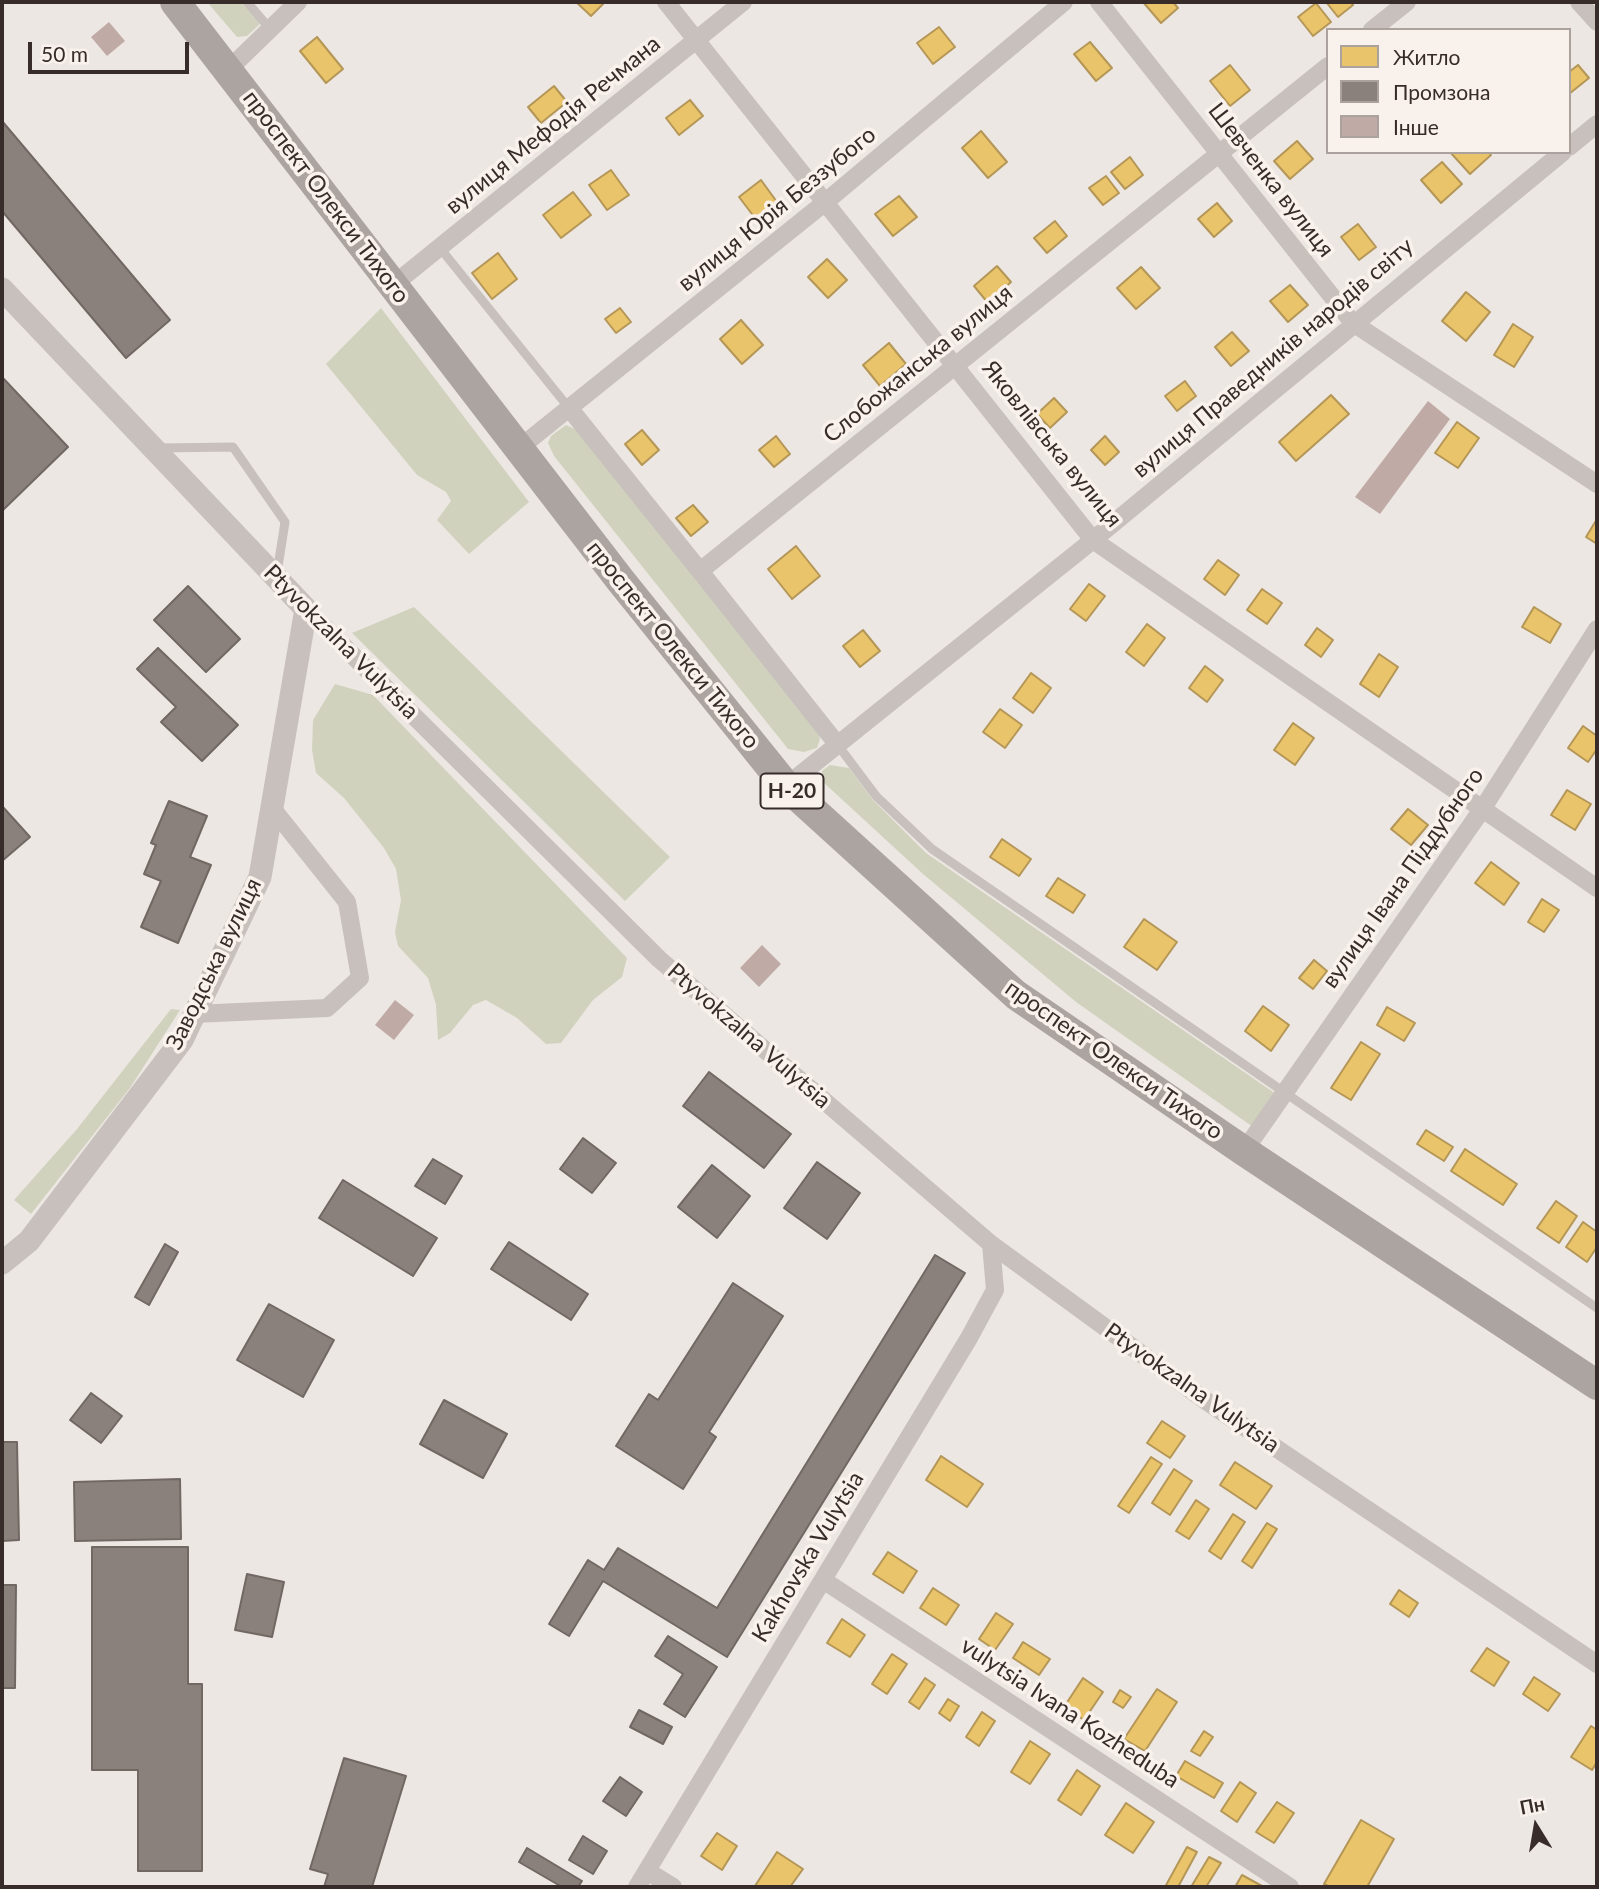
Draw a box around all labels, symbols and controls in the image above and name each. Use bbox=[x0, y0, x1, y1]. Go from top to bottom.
scale bar bbox=[32, 28, 192, 72]
legend bbox=[1326, 28, 1571, 154]
street label: вулиця Мефодія Речмана bbox=[440, 30, 666, 220]
text: 50 m bbox=[41, 41, 88, 66]
text: Житло bbox=[1393, 44, 1460, 69]
text: Промзона bbox=[1393, 79, 1490, 104]
street label: проспект Олекси Тихого bbox=[237, 85, 415, 309]
street label: Шевченка вулиця bbox=[1202, 97, 1340, 263]
text: Інше bbox=[1393, 114, 1439, 139]
street label: вулиця Юрія Беззубого bbox=[673, 121, 881, 297]
street label: вулиця Праведників народів світу bbox=[1127, 232, 1419, 484]
street label: Слобожанська вулиця bbox=[818, 279, 1018, 449]
street label: Яковлівська вулиця bbox=[976, 355, 1128, 533]
street label: проспект Олекси Тихого bbox=[581, 536, 765, 754]
street label: Ptyvokzalna Vulytsia bbox=[258, 559, 424, 725]
street label: вулиця Івана Піддубного bbox=[1316, 763, 1490, 993]
road number: Н-20 bbox=[760, 774, 824, 808]
street label: Заводська вулиця bbox=[160, 874, 268, 1054]
street label: Ptyvokzalna Vulytsia bbox=[662, 958, 836, 1114]
street label: проспект Олекси Тихого bbox=[1000, 974, 1228, 1146]
street label: Ptyvokzalna Vulytsia bbox=[1099, 1317, 1285, 1459]
street label: Kakhovska Vulytsia bbox=[746, 1467, 870, 1647]
street label: vulytsia Ivana Kozheduba bbox=[956, 1632, 1184, 1794]
north arrow bbox=[1501, 1791, 1571, 1861]
text: Пн bbox=[1518, 1791, 1546, 1819]

